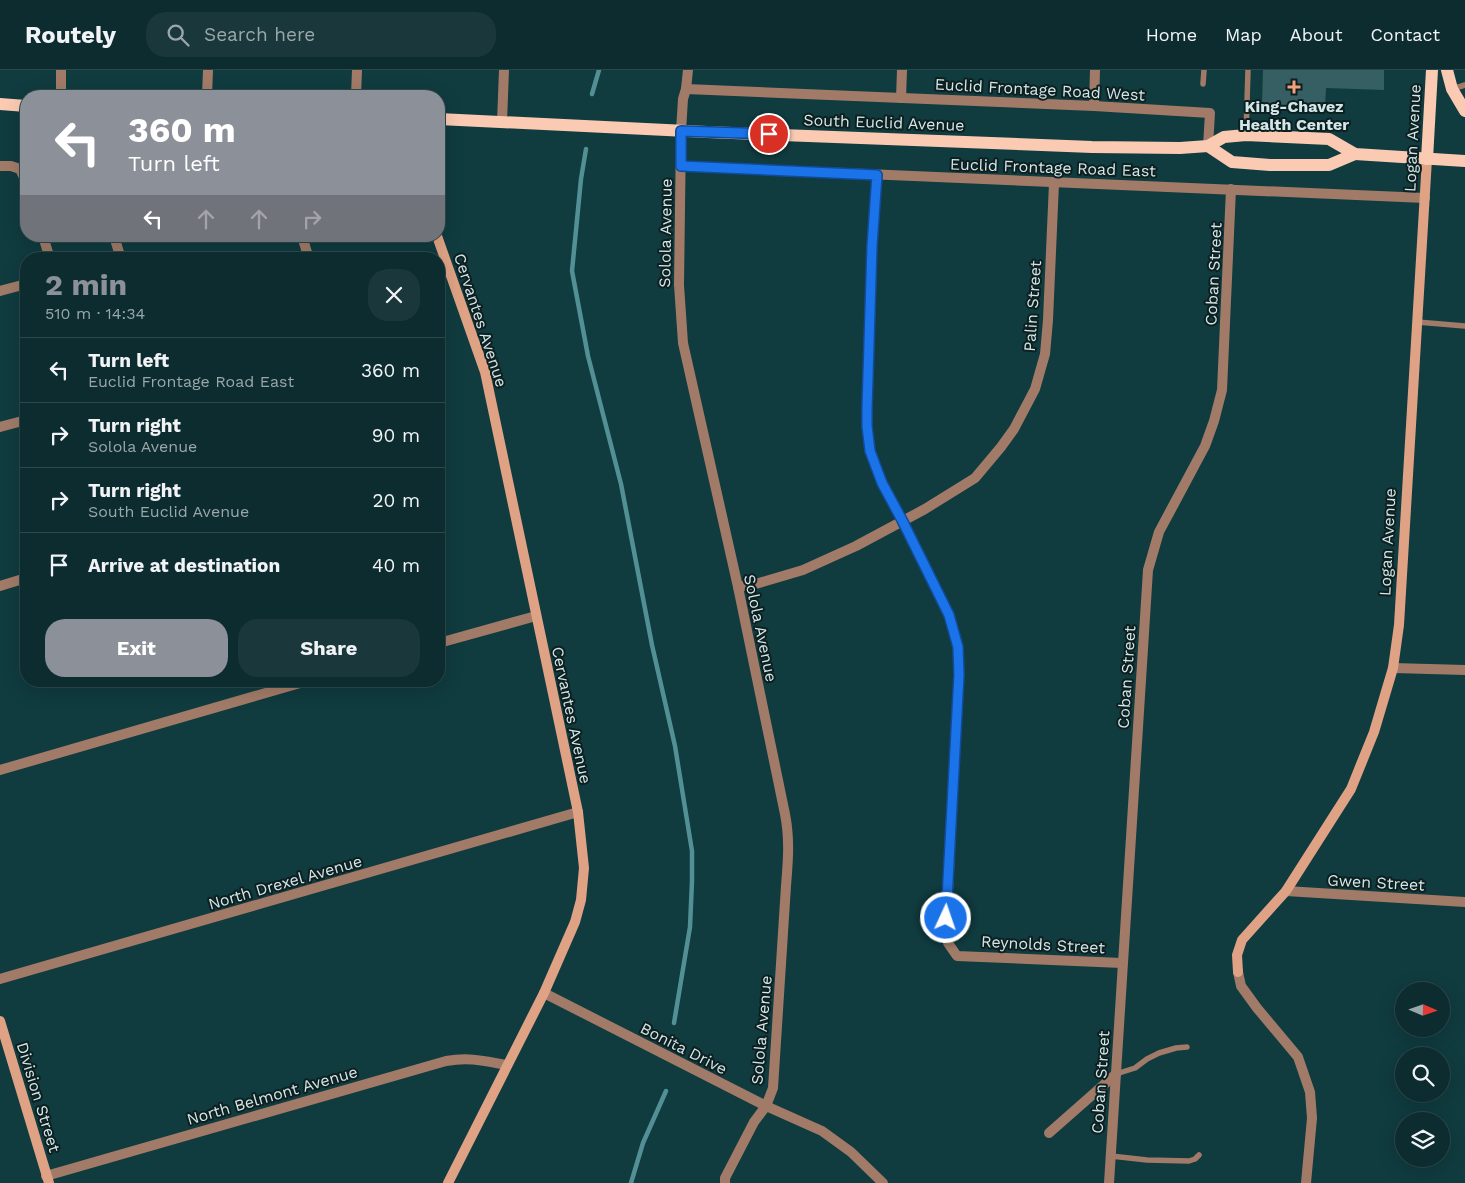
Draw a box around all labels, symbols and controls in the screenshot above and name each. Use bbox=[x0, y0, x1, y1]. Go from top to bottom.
search box bbox=[146, 12, 496, 57]
text: Routely bbox=[25, 21, 116, 49]
icon: search bbox=[164, 21, 192, 49]
text: Search here bbox=[204, 23, 315, 46]
text: Home bbox=[1146, 24, 1197, 45]
text: Map bbox=[1225, 24, 1262, 45]
text: About bbox=[1290, 24, 1342, 45]
text: Contact bbox=[1370, 24, 1440, 45]
street label: Euclid Frontage Road West bbox=[934, 75, 1146, 105]
marker: King-Chavez Health Center bbox=[1287, 80, 1301, 94]
street label: Logan Avenue bbox=[1400, 84, 1425, 192]
place label: King-Chavez Health Center bbox=[1239, 97, 1349, 134]
text: 360 m bbox=[128, 109, 236, 151]
icon: left bbox=[45, 110, 110, 175]
street label: South Euclid Avenue bbox=[803, 110, 965, 135]
pin bbox=[748, 113, 790, 155]
icon: arrive bbox=[755, 120, 783, 148]
text: Turn left bbox=[128, 151, 220, 176]
street label: Euclid Frontage Road East bbox=[950, 154, 1157, 181]
street label: Solola Avenue bbox=[655, 178, 676, 288]
icon: left bbox=[139, 205, 167, 233]
icon: ahead bbox=[192, 205, 220, 233]
icon: ahead bbox=[245, 205, 273, 233]
icon: right bbox=[298, 205, 326, 233]
street label: Coban Street bbox=[1201, 222, 1226, 326]
street label: Cervantes Avenue bbox=[450, 251, 511, 389]
street label: Palin Street bbox=[1020, 259, 1045, 352]
text: 2 min bbox=[45, 267, 127, 302]
button: close bbox=[368, 269, 420, 321]
text: 510 m · 14:34 bbox=[45, 304, 145, 323]
text: Turn left bbox=[88, 349, 169, 372]
icon: left bbox=[45, 356, 73, 384]
text: 360 m bbox=[361, 359, 420, 382]
text: Euclid Frontage Road East bbox=[88, 372, 294, 391]
text: Turn right bbox=[88, 414, 181, 437]
icon: right bbox=[45, 421, 73, 449]
text: 90 m bbox=[372, 424, 420, 447]
text: Solola Avenue bbox=[88, 437, 197, 456]
text: Turn right bbox=[88, 479, 181, 502]
icon: right bbox=[45, 486, 73, 514]
street label: Logan Avenue bbox=[1375, 488, 1400, 596]
text: 20 m bbox=[373, 489, 420, 512]
text: South Euclid Avenue bbox=[88, 502, 249, 521]
icon: arrive bbox=[45, 551, 73, 579]
text: Arrive at destination bbox=[88, 554, 280, 577]
text: 40 m bbox=[372, 554, 420, 577]
street label: Solola Avenue bbox=[740, 573, 781, 684]
button: Exit bbox=[45, 619, 228, 677]
button: Share bbox=[238, 619, 420, 677]
street label: Coban Street bbox=[1113, 625, 1140, 729]
street label: Cervantes Avenue bbox=[548, 645, 595, 785]
street label: North Drexel Avenue bbox=[206, 851, 364, 914]
street label: Gwen Street bbox=[1327, 870, 1425, 895]
position arrow bbox=[919, 891, 971, 943]
street label: Reynolds Street bbox=[981, 932, 1106, 957]
street label: Solola Avenue bbox=[747, 975, 776, 1085]
north arrow bbox=[1395, 982, 1450, 1038]
map controls bbox=[1395, 982, 1450, 1167]
street label: Bonita Drive bbox=[637, 1018, 730, 1078]
street label: Coban Street bbox=[1087, 1030, 1114, 1134]
street label: Division Street bbox=[13, 1040, 64, 1155]
button: search bbox=[1395, 1047, 1450, 1102]
street label: North Belmont Avenue bbox=[185, 1062, 360, 1129]
button: layers bbox=[1395, 1112, 1450, 1167]

